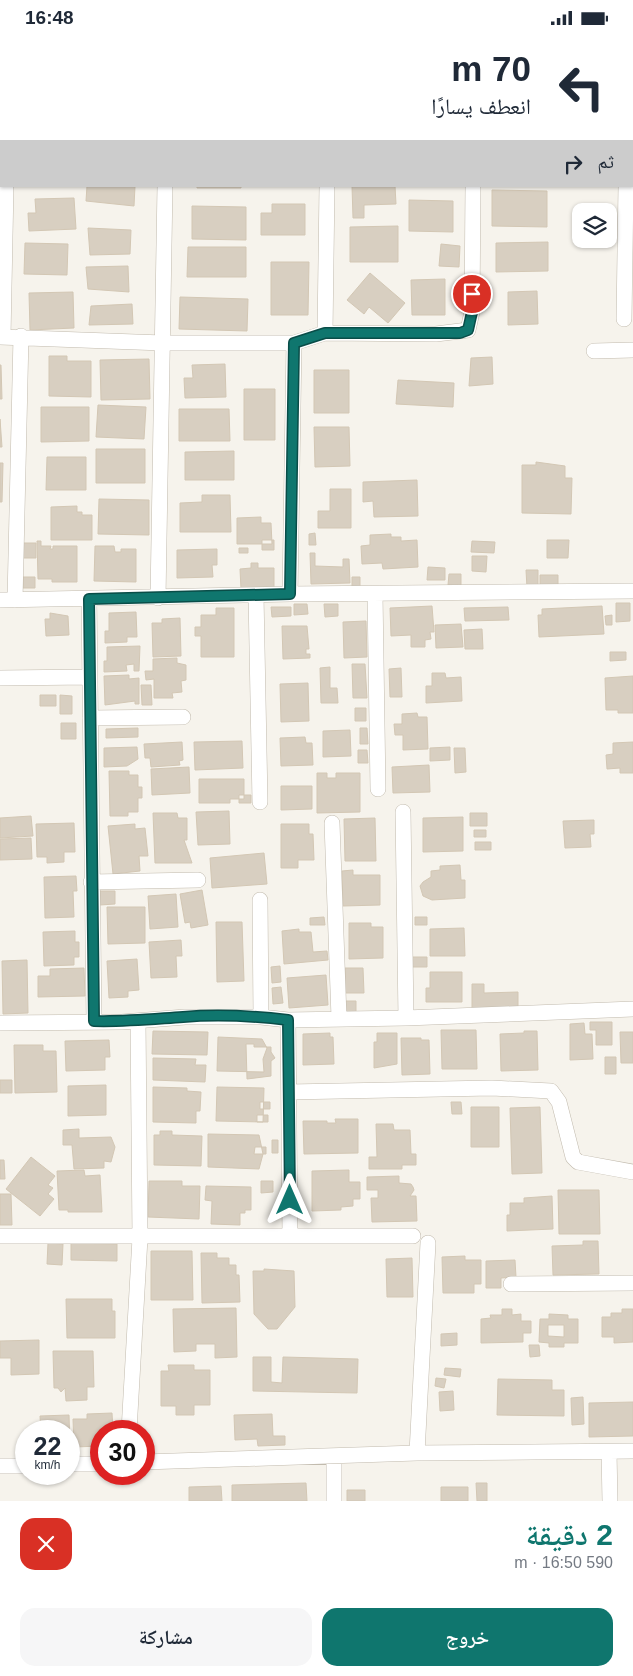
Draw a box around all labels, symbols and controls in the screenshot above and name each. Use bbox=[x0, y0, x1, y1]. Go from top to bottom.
text: 16:48 bbox=[25, 7, 74, 28]
text: 70 m bbox=[451, 49, 531, 88]
icon: left bbox=[549, 55, 614, 120]
text: انعطف يسارًا bbox=[431, 94, 531, 119]
icon: right bbox=[559, 150, 587, 178]
text: ثم bbox=[597, 151, 614, 172]
map controls bbox=[572, 203, 617, 248]
button: layers bbox=[572, 203, 617, 248]
pin bbox=[451, 273, 493, 315]
icon: arrive bbox=[458, 280, 486, 308]
position arrow bbox=[263, 1173, 315, 1225]
speed limit sign: 30 bbox=[90, 1420, 155, 1485]
text: 22 bbox=[34, 1432, 61, 1460]
text: km/h bbox=[34, 1458, 61, 1472]
button: close bbox=[20, 1518, 72, 1570]
text: 2 دقيقة bbox=[526, 1518, 613, 1551]
text: 590 m · 16:50 bbox=[514, 1554, 613, 1571]
button: مشاركة bbox=[20, 1608, 312, 1666]
button: خروج bbox=[322, 1608, 613, 1666]

